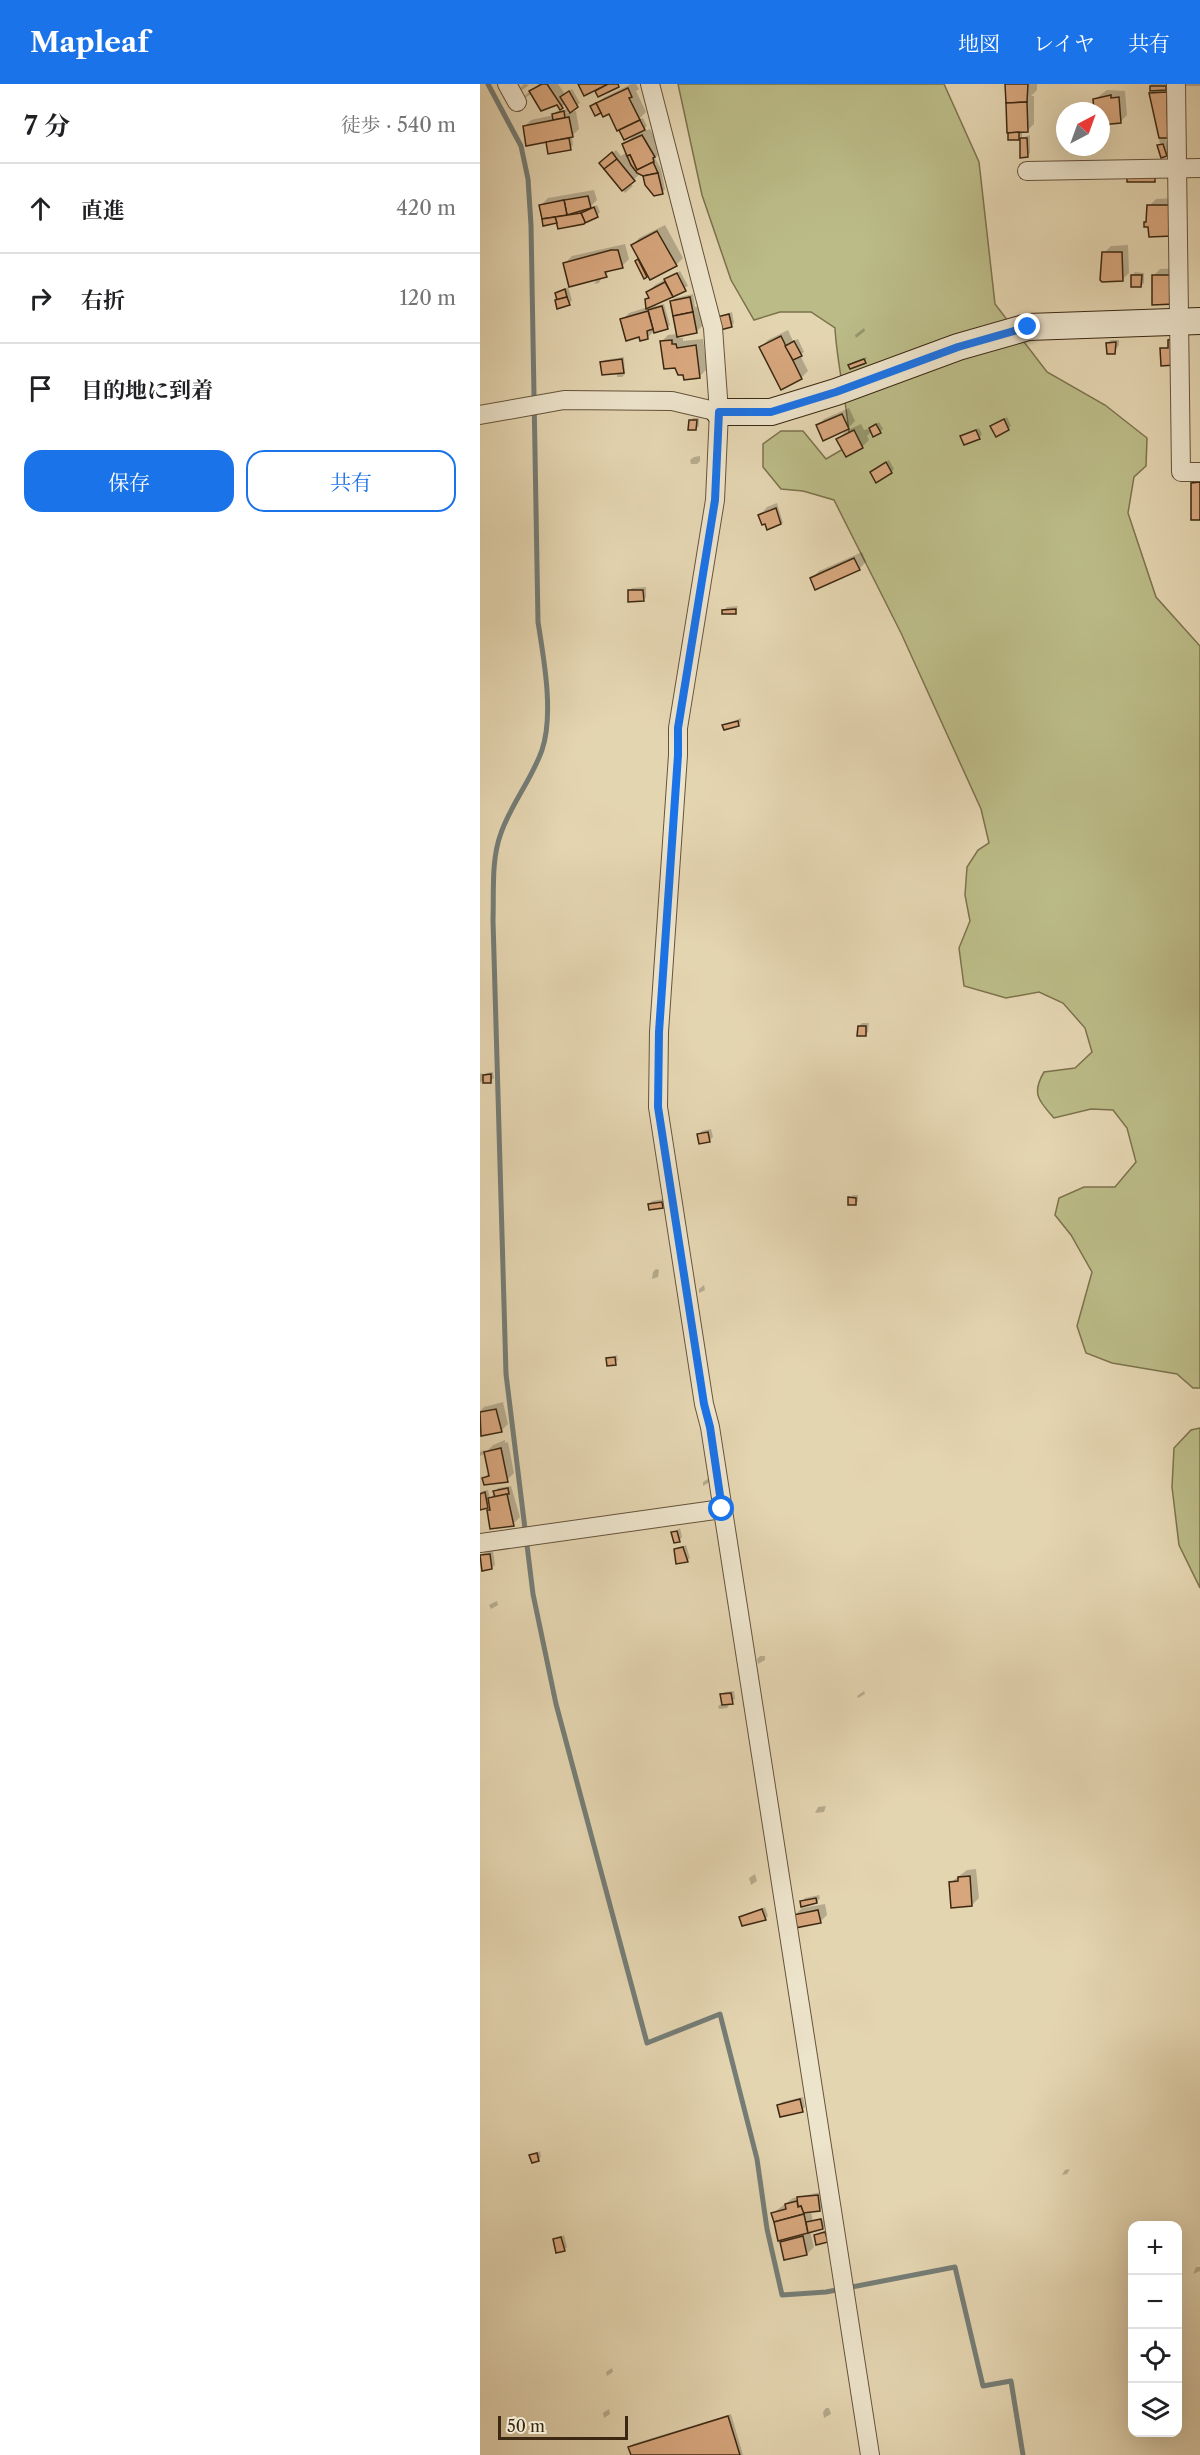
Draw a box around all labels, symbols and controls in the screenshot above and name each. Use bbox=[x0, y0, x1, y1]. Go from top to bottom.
text: Mapleaf bbox=[30, 25, 149, 59]
text: 地図 bbox=[958, 31, 1000, 56]
text: レイヤ bbox=[1033, 31, 1095, 56]
text: 共有 bbox=[1128, 31, 1170, 56]
north arrow bbox=[1056, 102, 1110, 156]
text: 7 分 bbox=[24, 110, 70, 142]
text: 徒歩 · 540 m bbox=[341, 113, 456, 137]
icon: ahead bbox=[24, 192, 57, 225]
text: 420 m bbox=[396, 196, 456, 220]
text: 直進 bbox=[81, 197, 125, 224]
icon: right bbox=[24, 282, 57, 315]
text: 120 m bbox=[399, 286, 456, 310]
text: 右折 bbox=[81, 287, 125, 314]
route end bbox=[1014, 313, 1040, 339]
icon: arrive bbox=[24, 372, 57, 405]
text: 目的地に到着 bbox=[81, 377, 213, 404]
button: 保存 bbox=[24, 450, 234, 512]
button: 共有 bbox=[246, 450, 456, 512]
route start bbox=[708, 1495, 734, 1521]
map controls bbox=[1128, 2221, 1182, 2437]
button: + bbox=[1128, 2221, 1182, 2275]
button: − bbox=[1128, 2275, 1182, 2329]
button: locate bbox=[1128, 2329, 1182, 2383]
button: layers bbox=[1128, 2383, 1182, 2437]
scale bar bbox=[498, 2413, 628, 2440]
text: 50 m bbox=[507, 2416, 545, 2436]

